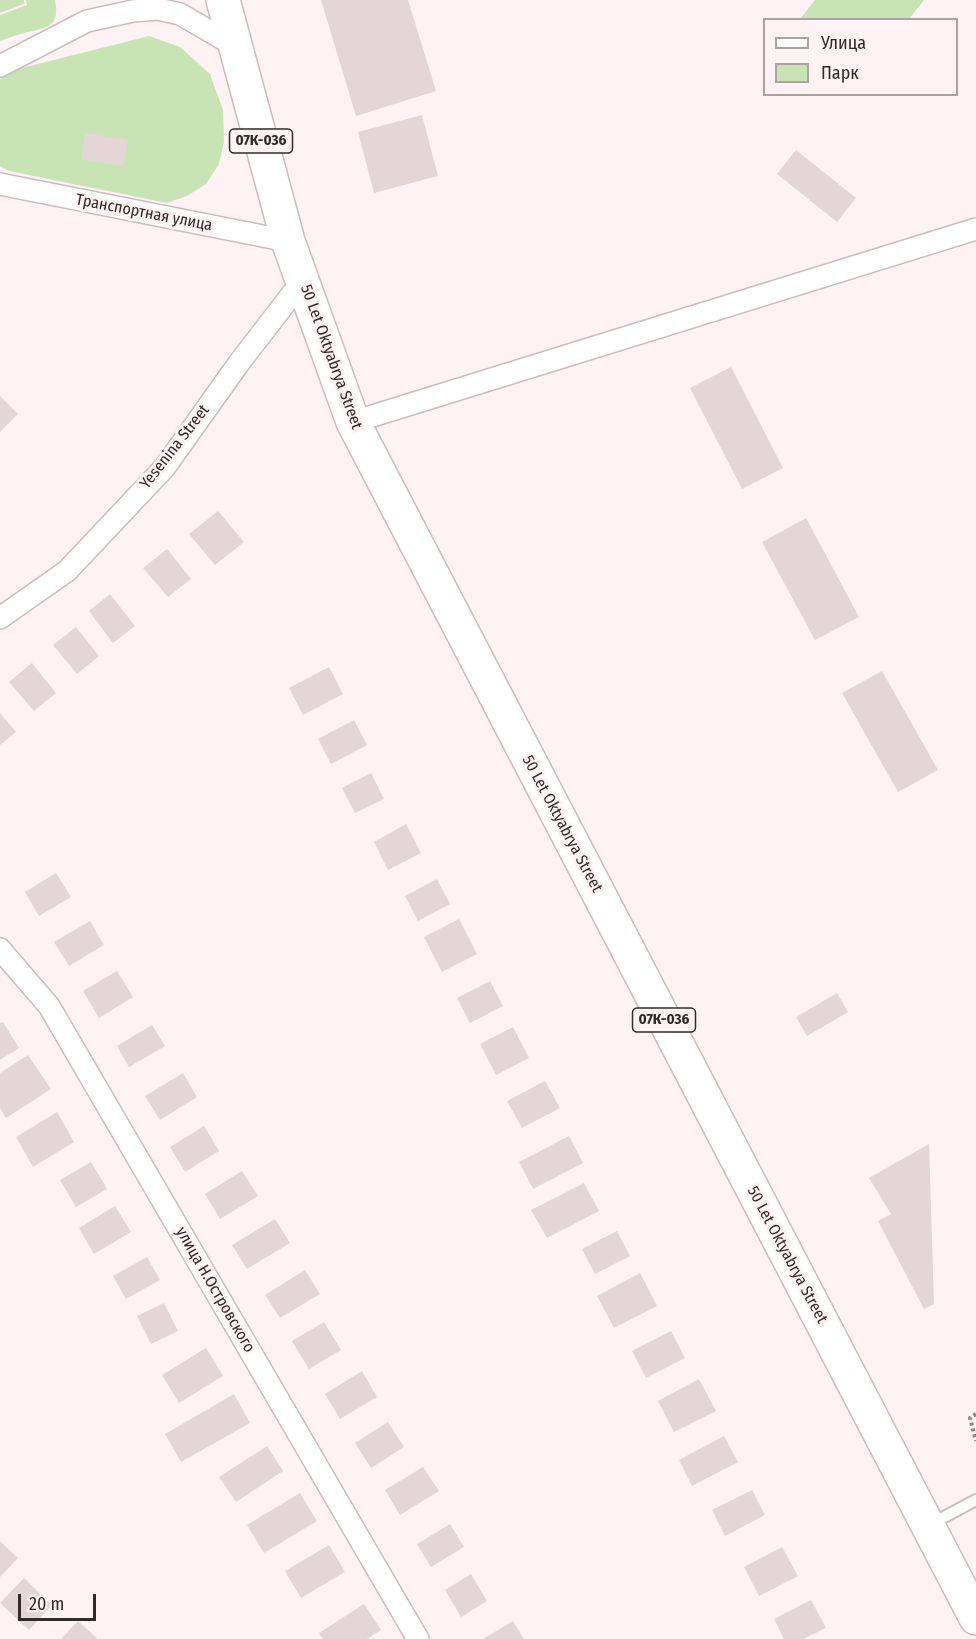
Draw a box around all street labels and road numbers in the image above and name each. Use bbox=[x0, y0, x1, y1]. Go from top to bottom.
road number: 07К-036 bbox=[230, 129, 292, 153]
street label: Транспортная улица bbox=[74, 190, 214, 236]
street label: 50 Let Oktyabrya Street bbox=[296, 282, 366, 432]
street label: Yesenina Street bbox=[136, 401, 214, 493]
street label: 50 Let Oktyabrya Street bbox=[518, 752, 606, 896]
road number: 07К-036 bbox=[632, 1008, 696, 1032]
street label: 50 Let Oktyabrya Street bbox=[743, 1183, 831, 1327]
street label: улица Н.Островского bbox=[171, 1224, 259, 1356]

